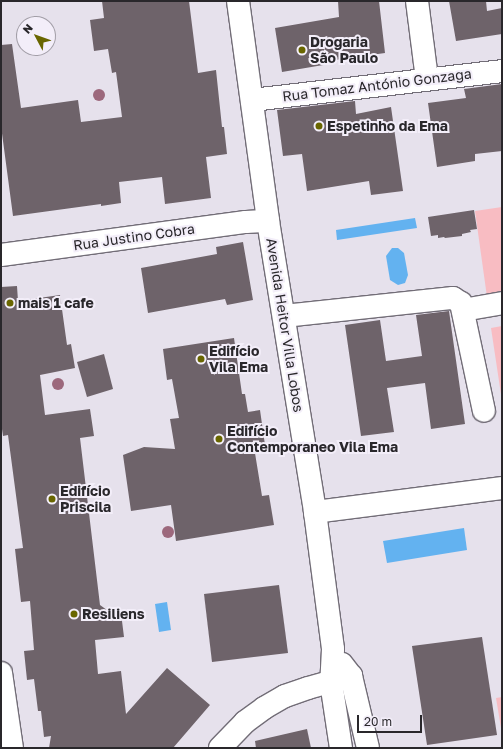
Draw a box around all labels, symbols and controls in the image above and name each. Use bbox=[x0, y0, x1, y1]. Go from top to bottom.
north arrow bbox=[16, 16, 56, 56]
text: N bbox=[20, 21, 35, 36]
place label: Drogaria São Paulo bbox=[310, 34, 378, 66]
marker: Drogaria São Paulo bbox=[297, 45, 307, 55]
street label: Rua Tomaz António Gonzaga bbox=[281, 65, 473, 105]
place label: Espetinho da Ema bbox=[327, 118, 448, 134]
marker: Espetinho da Ema bbox=[314, 121, 324, 131]
street label: Rua Justino Cobra bbox=[72, 220, 196, 254]
street label: Avenida Heitor Villa Lobos bbox=[263, 237, 307, 413]
place label: mais 1 cafe bbox=[18, 295, 94, 311]
marker: mais 1 cafe bbox=[5, 298, 15, 308]
place label: Edifício Vila Ema bbox=[209, 343, 268, 376]
marker: Edifício Vila Ema bbox=[196, 354, 206, 364]
place label: Edifício Contemporaneo Vila Ema bbox=[227, 423, 398, 456]
marker: Edifício Contemporaneo Vila Ema bbox=[214, 434, 224, 444]
place label: Edifício Priscila bbox=[60, 483, 111, 516]
marker: Edifício Priscila bbox=[47, 494, 57, 504]
place label: Resiliens bbox=[82, 606, 145, 622]
marker: Resiliens bbox=[69, 609, 79, 619]
scale bar bbox=[359, 707, 424, 733]
text: 20 m bbox=[364, 714, 392, 729]

